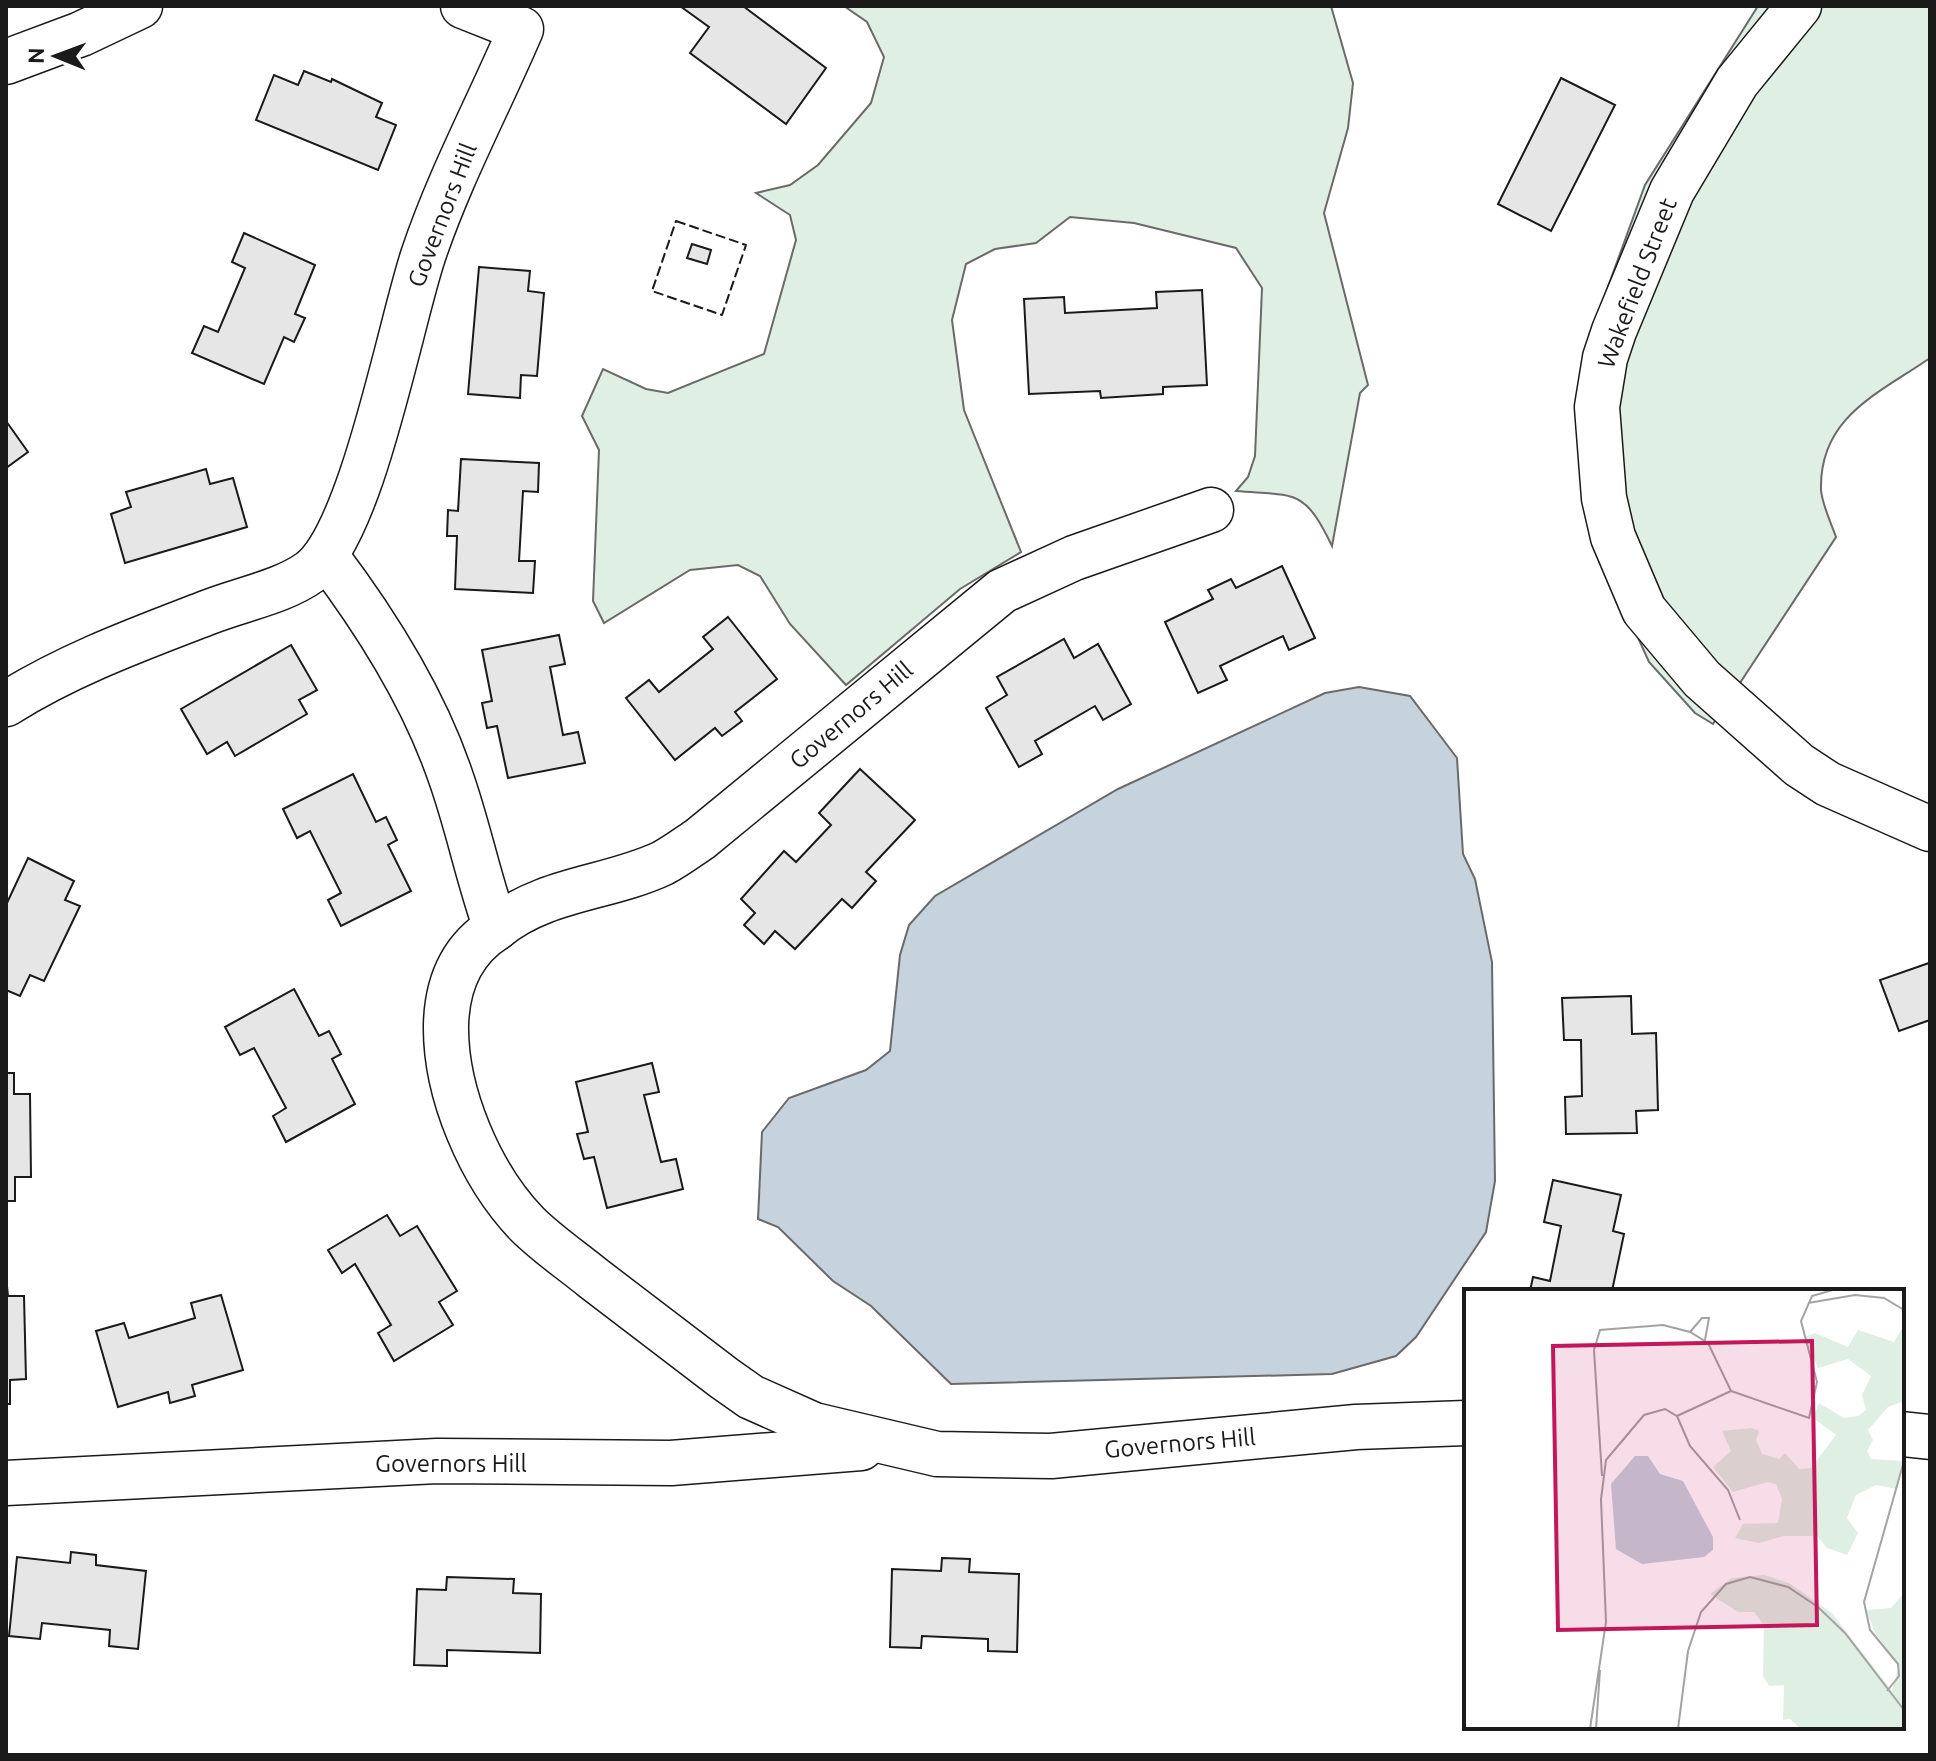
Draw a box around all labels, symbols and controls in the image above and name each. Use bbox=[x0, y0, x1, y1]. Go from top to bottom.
north arrow bbox=[16, 16, 96, 96]
text: N bbox=[23, 47, 48, 64]
street label: Governors Hill bbox=[402, 139, 482, 291]
street label: Wakefield Street bbox=[1592, 194, 1682, 372]
street label: Governors Hill bbox=[784, 656, 918, 774]
inset map bbox=[1464, 1289, 1904, 1729]
street label: Governors Hill bbox=[1103, 1423, 1257, 1463]
street label: Governors Hill bbox=[375, 1450, 527, 1477]

